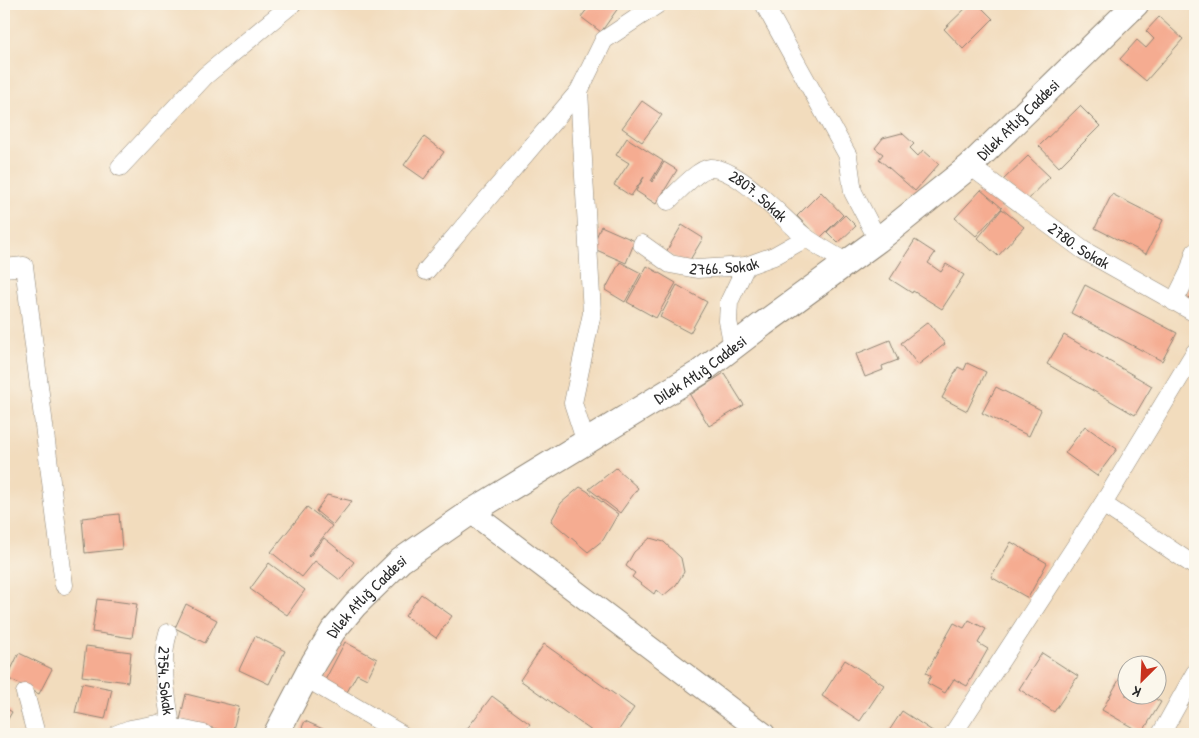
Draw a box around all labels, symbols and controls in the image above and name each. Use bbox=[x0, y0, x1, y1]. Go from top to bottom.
street label: Dilek Atlığ Caddesi bbox=[972, 74, 1064, 165]
street label: 2807. Sokak bbox=[725, 165, 793, 227]
street label: 2780. Sokak bbox=[1044, 217, 1114, 274]
street label: 2766. Sokak bbox=[688, 251, 762, 280]
street label: Dilek Atlığ Caddesi bbox=[650, 330, 751, 409]
street label: Dilek Atlığ Caddesi bbox=[321, 549, 411, 642]
street label: 2754. Sokak bbox=[153, 645, 180, 717]
north arrow bbox=[1116, 656, 1166, 706]
text: K bbox=[1129, 682, 1144, 703]

